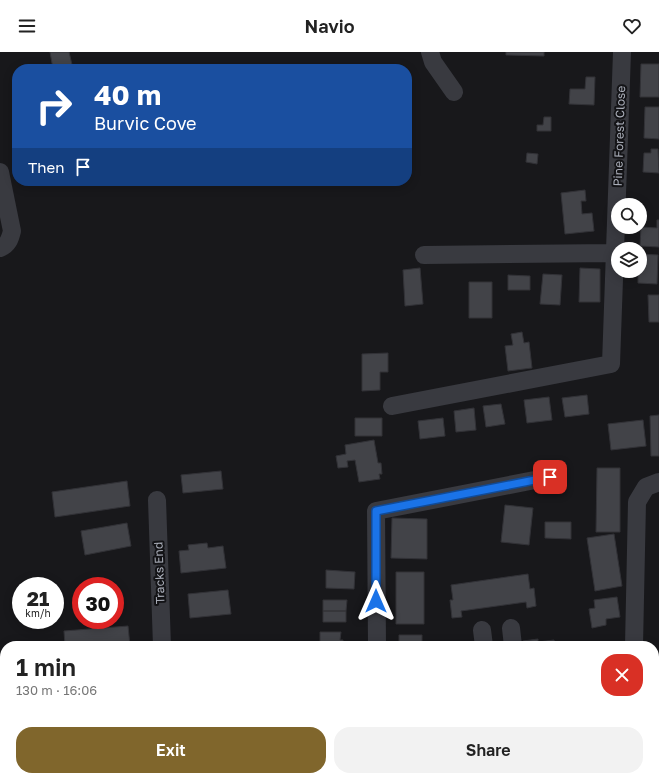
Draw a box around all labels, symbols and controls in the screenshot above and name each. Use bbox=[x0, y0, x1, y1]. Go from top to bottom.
icon: menu bbox=[16, 15, 38, 37]
text: Navio bbox=[305, 15, 354, 37]
icon: heart bbox=[621, 15, 643, 37]
text: 40 m bbox=[94, 78, 161, 111]
icon: right bbox=[28, 80, 80, 132]
street label: Pine Forest Close bbox=[610, 85, 628, 187]
text: Burvic Cove bbox=[94, 112, 197, 134]
icon: arrive bbox=[72, 156, 94, 178]
text: Then bbox=[28, 158, 64, 176]
map controls bbox=[611, 198, 647, 278]
button: search bbox=[611, 198, 647, 234]
button: layers bbox=[611, 242, 647, 278]
pin bbox=[533, 460, 567, 494]
icon: arrive bbox=[539, 466, 561, 488]
street label: Tracks End bbox=[150, 542, 168, 604]
speed limit sign: 30 bbox=[72, 577, 124, 629]
position arrow bbox=[355, 580, 397, 622]
text: 21 bbox=[27, 586, 49, 610]
text: km/h bbox=[25, 607, 51, 619]
text: 1 min bbox=[16, 652, 76, 681]
button: close bbox=[601, 654, 643, 696]
text: 130 m · 16:06 bbox=[16, 682, 97, 698]
button: Exit bbox=[16, 727, 326, 773]
button: Share bbox=[334, 727, 643, 773]

